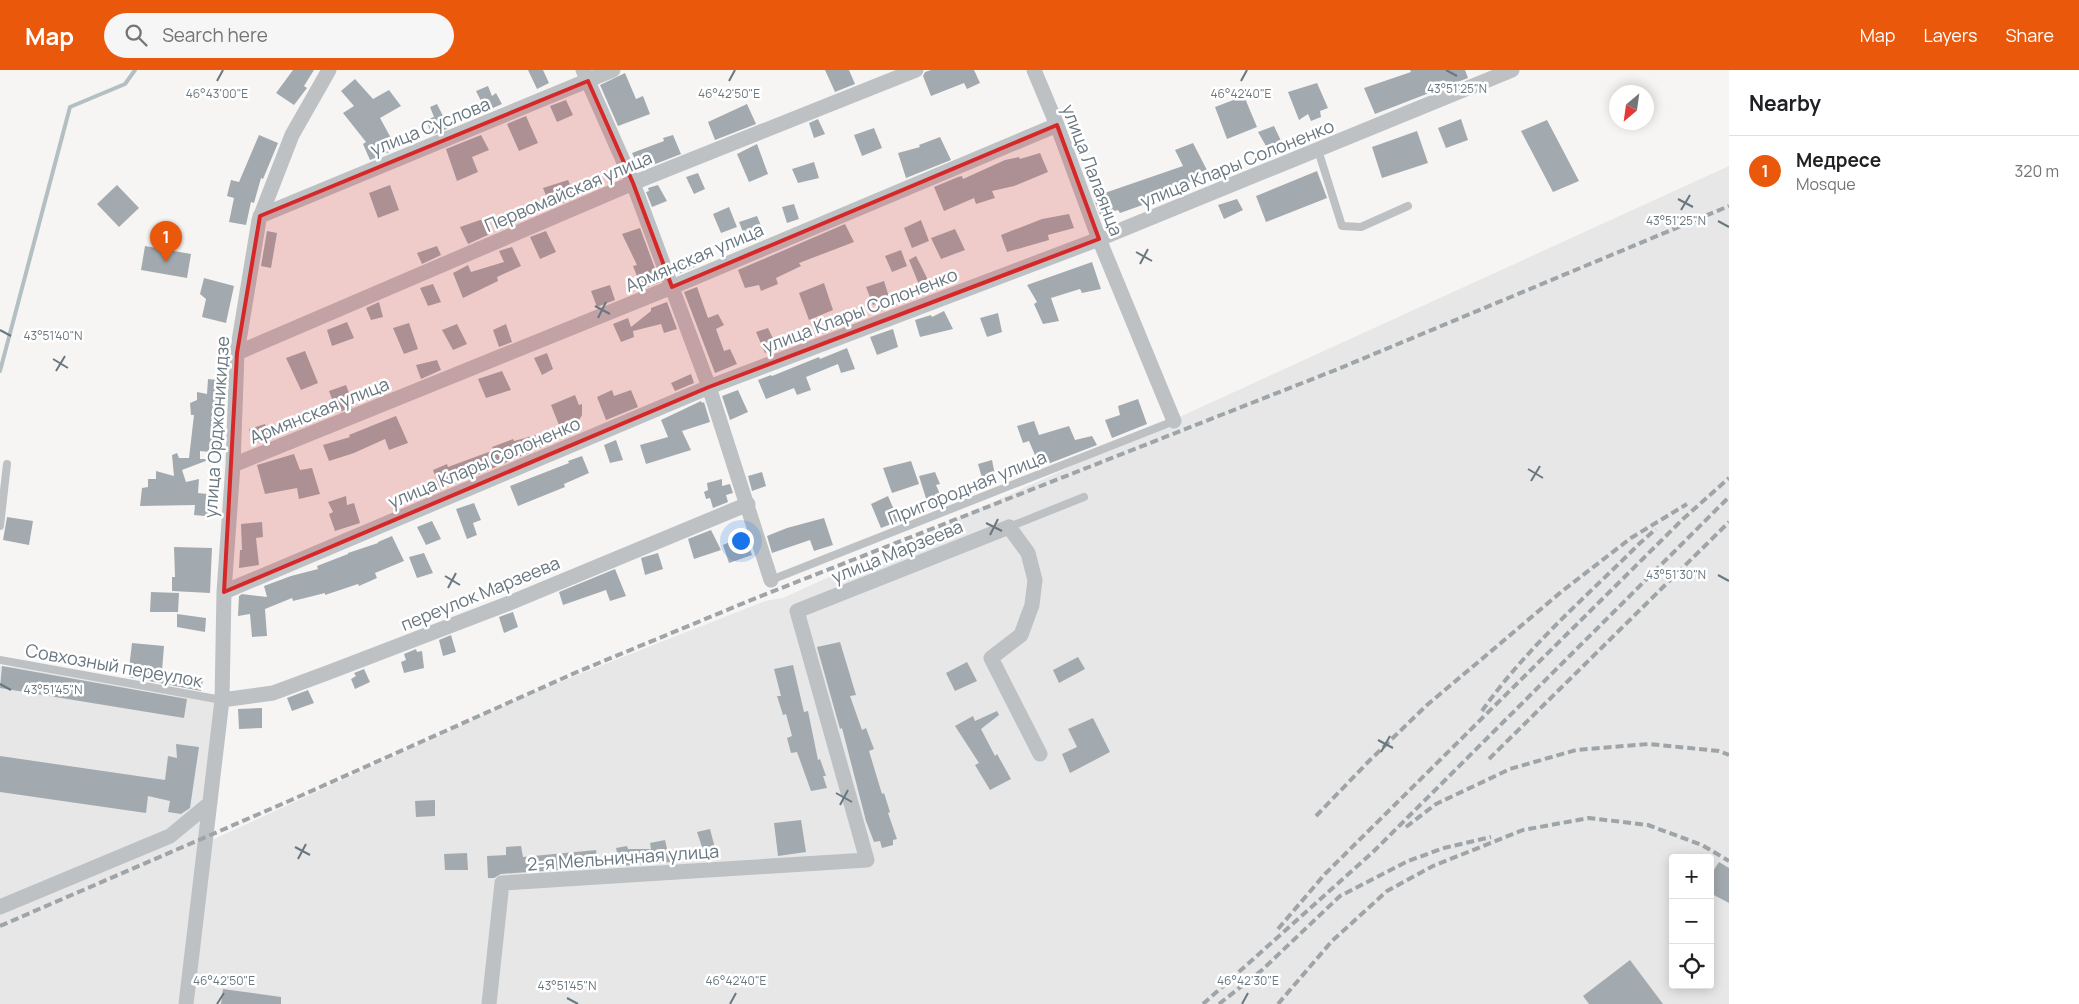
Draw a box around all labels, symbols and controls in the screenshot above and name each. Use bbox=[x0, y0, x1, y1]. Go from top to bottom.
search box bbox=[104, 13, 454, 58]
text: Map bbox=[25, 19, 74, 52]
icon: search bbox=[122, 21, 150, 49]
text: Search here bbox=[162, 22, 268, 48]
text: Map bbox=[1860, 23, 1895, 47]
text: Layers bbox=[1923, 23, 1977, 47]
text: Share bbox=[2005, 23, 2054, 47]
text: 43°51'25"N bbox=[1427, 80, 1487, 97]
text: 46°43'00"E bbox=[186, 85, 248, 102]
text: 46°42'50"E bbox=[698, 85, 760, 102]
text: 46°42'40"E bbox=[1211, 85, 1272, 102]
north arrow bbox=[1609, 85, 1654, 130]
text: Nearby bbox=[1749, 89, 1821, 117]
street label: улица Суслова bbox=[367, 91, 493, 161]
street label: улица Лалаянца bbox=[1057, 101, 1129, 239]
street label: улица Клары Солоненко bbox=[1137, 113, 1337, 213]
street label: Первомайская улица bbox=[481, 145, 655, 237]
text: Медресе bbox=[1796, 147, 1881, 173]
text: 1 bbox=[1761, 160, 1769, 182]
text: 320 m bbox=[2015, 160, 2059, 182]
text: Mosque bbox=[1796, 173, 1856, 195]
text: 43°51'25"N bbox=[1646, 212, 1706, 229]
street label: Армянская улица bbox=[621, 217, 767, 297]
pin: 1 bbox=[150, 221, 182, 262]
street label: улица Клары Солоненко bbox=[759, 262, 961, 358]
text: 43°51'40"N bbox=[23, 327, 83, 344]
street label: улица Орджоникидзе bbox=[198, 335, 234, 519]
street label: Армянская улица bbox=[246, 371, 392, 449]
street label: улица Клары Солоненко bbox=[384, 411, 584, 513]
street label: Пригородная улица bbox=[884, 444, 1050, 530]
street label: улица Марзеева bbox=[828, 514, 966, 588]
your location bbox=[728, 528, 754, 554]
street label: переулок Марзеева bbox=[397, 550, 563, 636]
text: 43°51'30"N bbox=[1646, 566, 1706, 583]
street label: Совхозный переулок bbox=[24, 638, 205, 693]
text: 43°51'45"N bbox=[24, 681, 82, 698]
street label: 2-я Мельничная улица bbox=[526, 838, 720, 876]
map controls bbox=[1669, 854, 1714, 989]
button: + bbox=[1669, 854, 1714, 899]
button: − bbox=[1669, 899, 1714, 944]
button: locate bbox=[1669, 944, 1714, 989]
text: 46°42'50"E bbox=[193, 972, 255, 989]
text: 46°42'40"E bbox=[706, 972, 767, 989]
text: 46°42'30"E bbox=[1217, 972, 1279, 989]
text: 43°51'45"N bbox=[538, 977, 596, 994]

